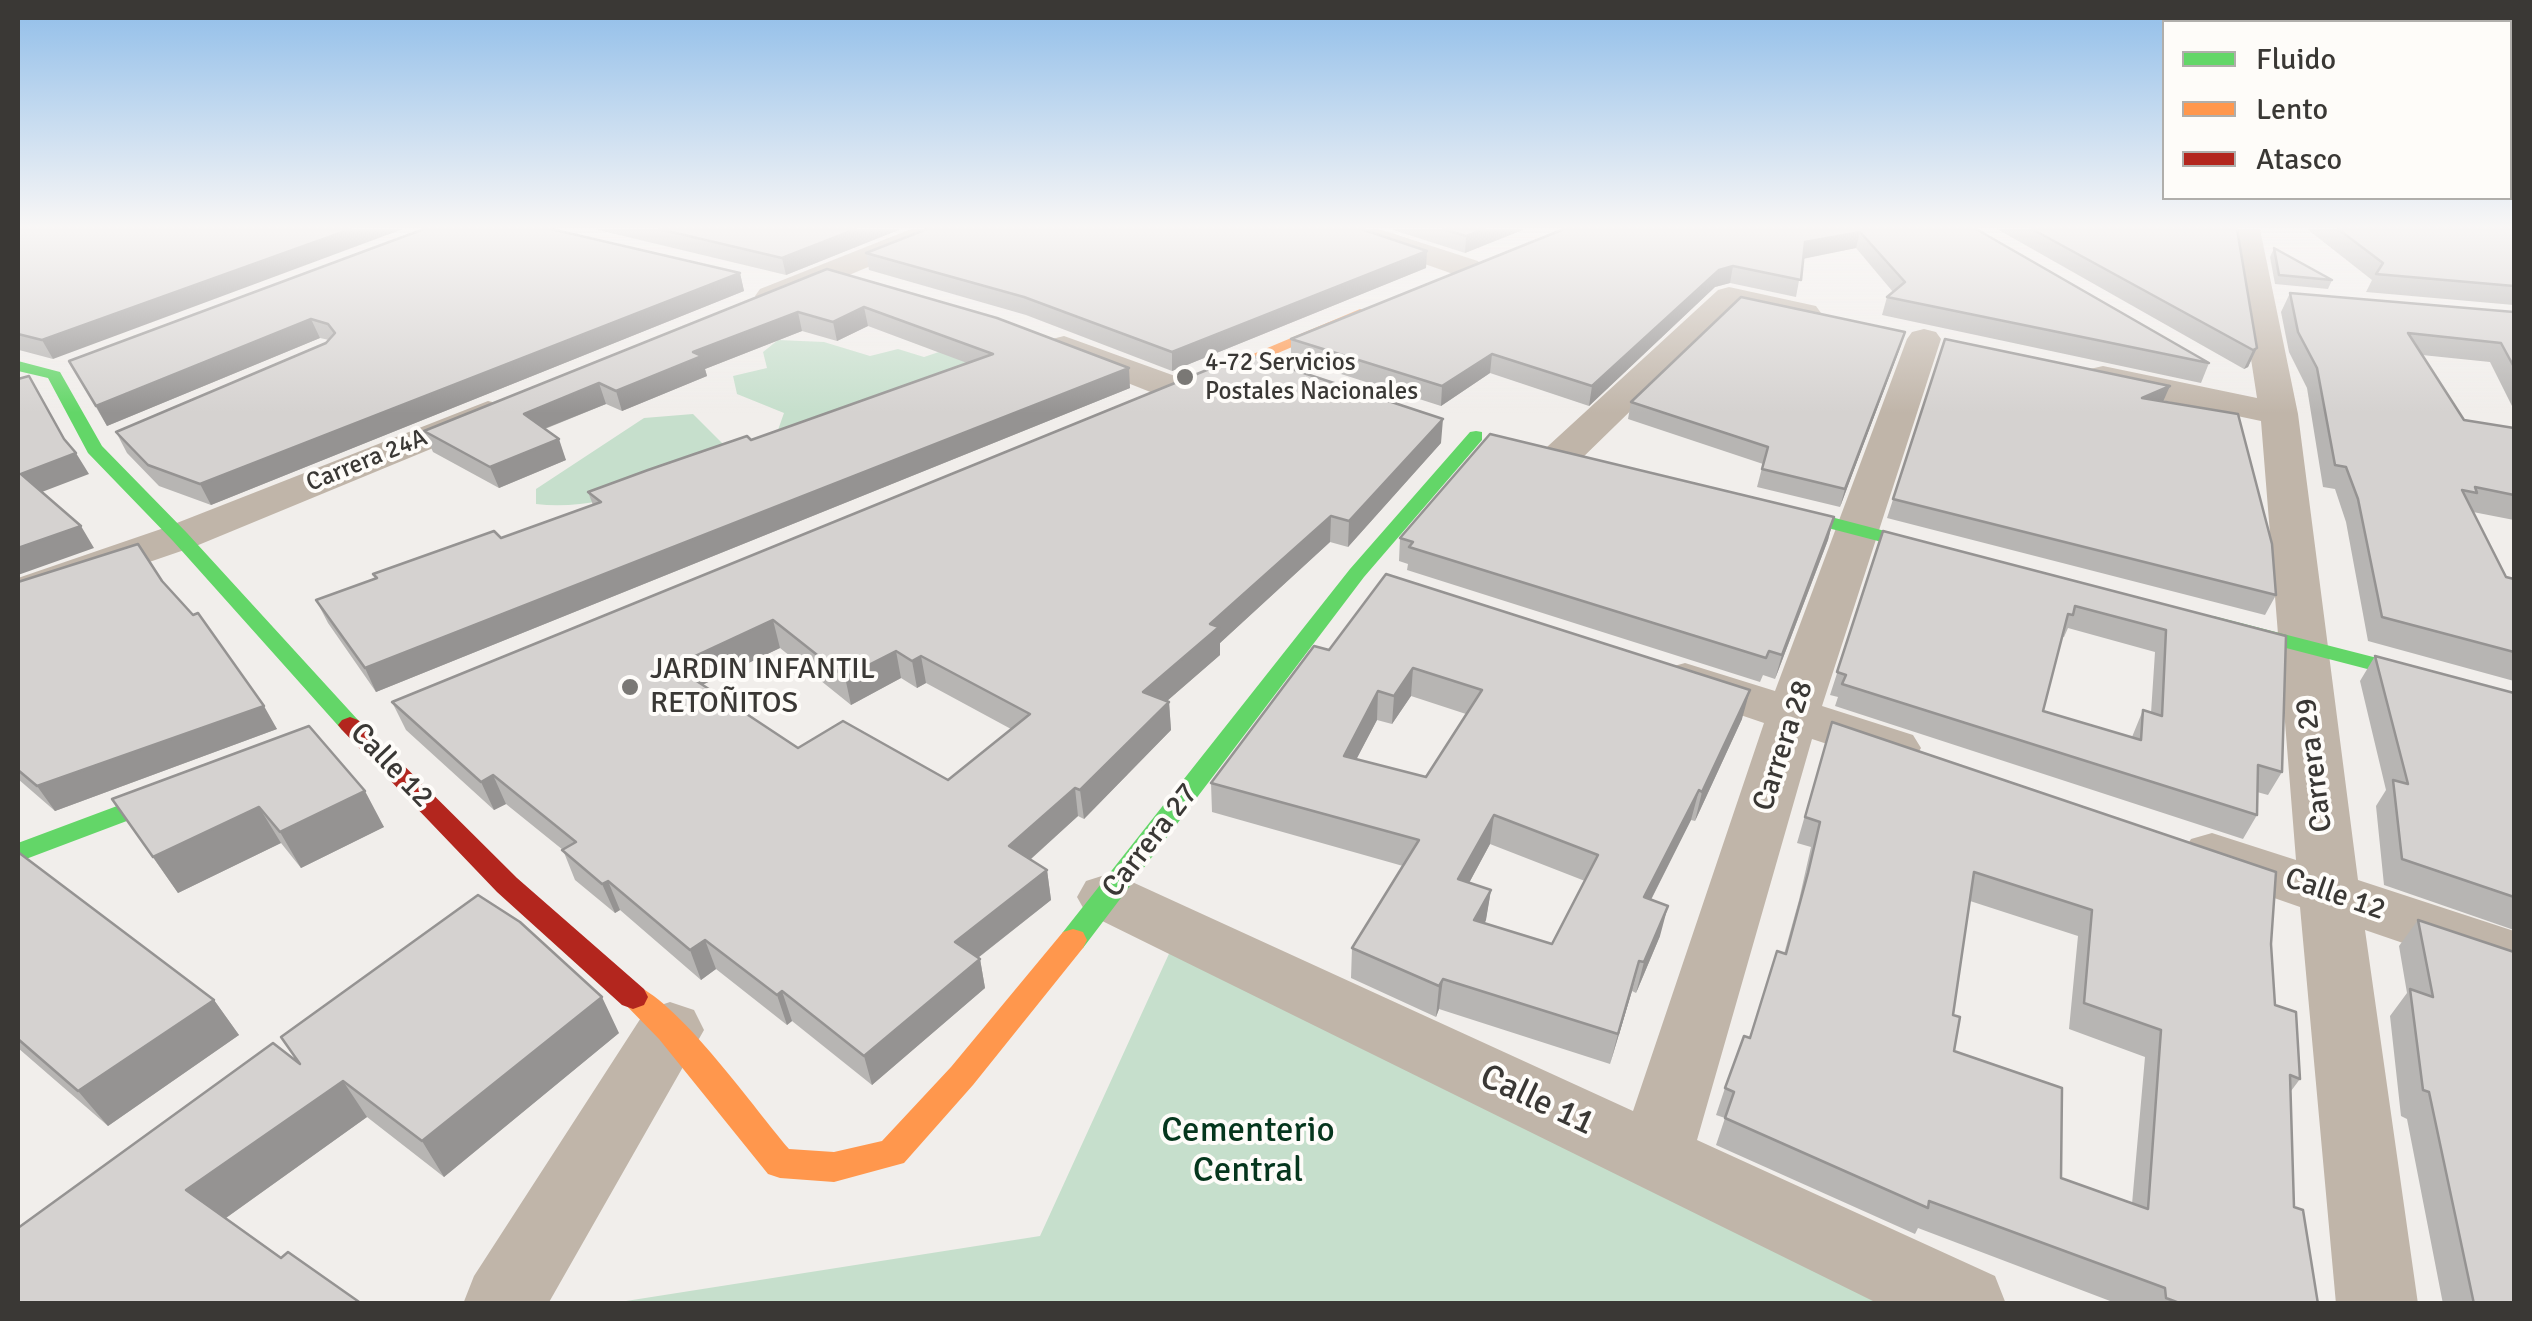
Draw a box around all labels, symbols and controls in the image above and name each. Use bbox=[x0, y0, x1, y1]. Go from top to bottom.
legend bbox=[2162, 20, 2512, 200]
text: Fluido bbox=[2256, 41, 2336, 78]
text: Lento bbox=[2256, 91, 2328, 128]
text: Atasco bbox=[2256, 141, 2342, 178]
place label: 4-72 Servicios Postales Nacionales bbox=[1205, 348, 1418, 407]
marker: 4-72 Servicios Postales Nacionales bbox=[1174, 366, 1196, 388]
street label: Carrera 24A bbox=[302, 423, 432, 499]
place label: JARDIN INFANTIL RETOÑITOS bbox=[650, 652, 875, 722]
marker: JARDIN INFANTIL RETOÑITOS bbox=[619, 676, 641, 698]
street label: Carrera 28 bbox=[1746, 676, 1822, 816]
street label: Carrera 29 bbox=[2289, 696, 2341, 834]
street label: Calle 12 bbox=[342, 716, 440, 816]
street label: Carrera 27 bbox=[1095, 777, 1207, 905]
street label: Calle 12 bbox=[2280, 861, 2390, 929]
street label: Calle 11 bbox=[1473, 1056, 1601, 1146]
park label: Cementerio Central bbox=[1161, 1111, 1335, 1193]

